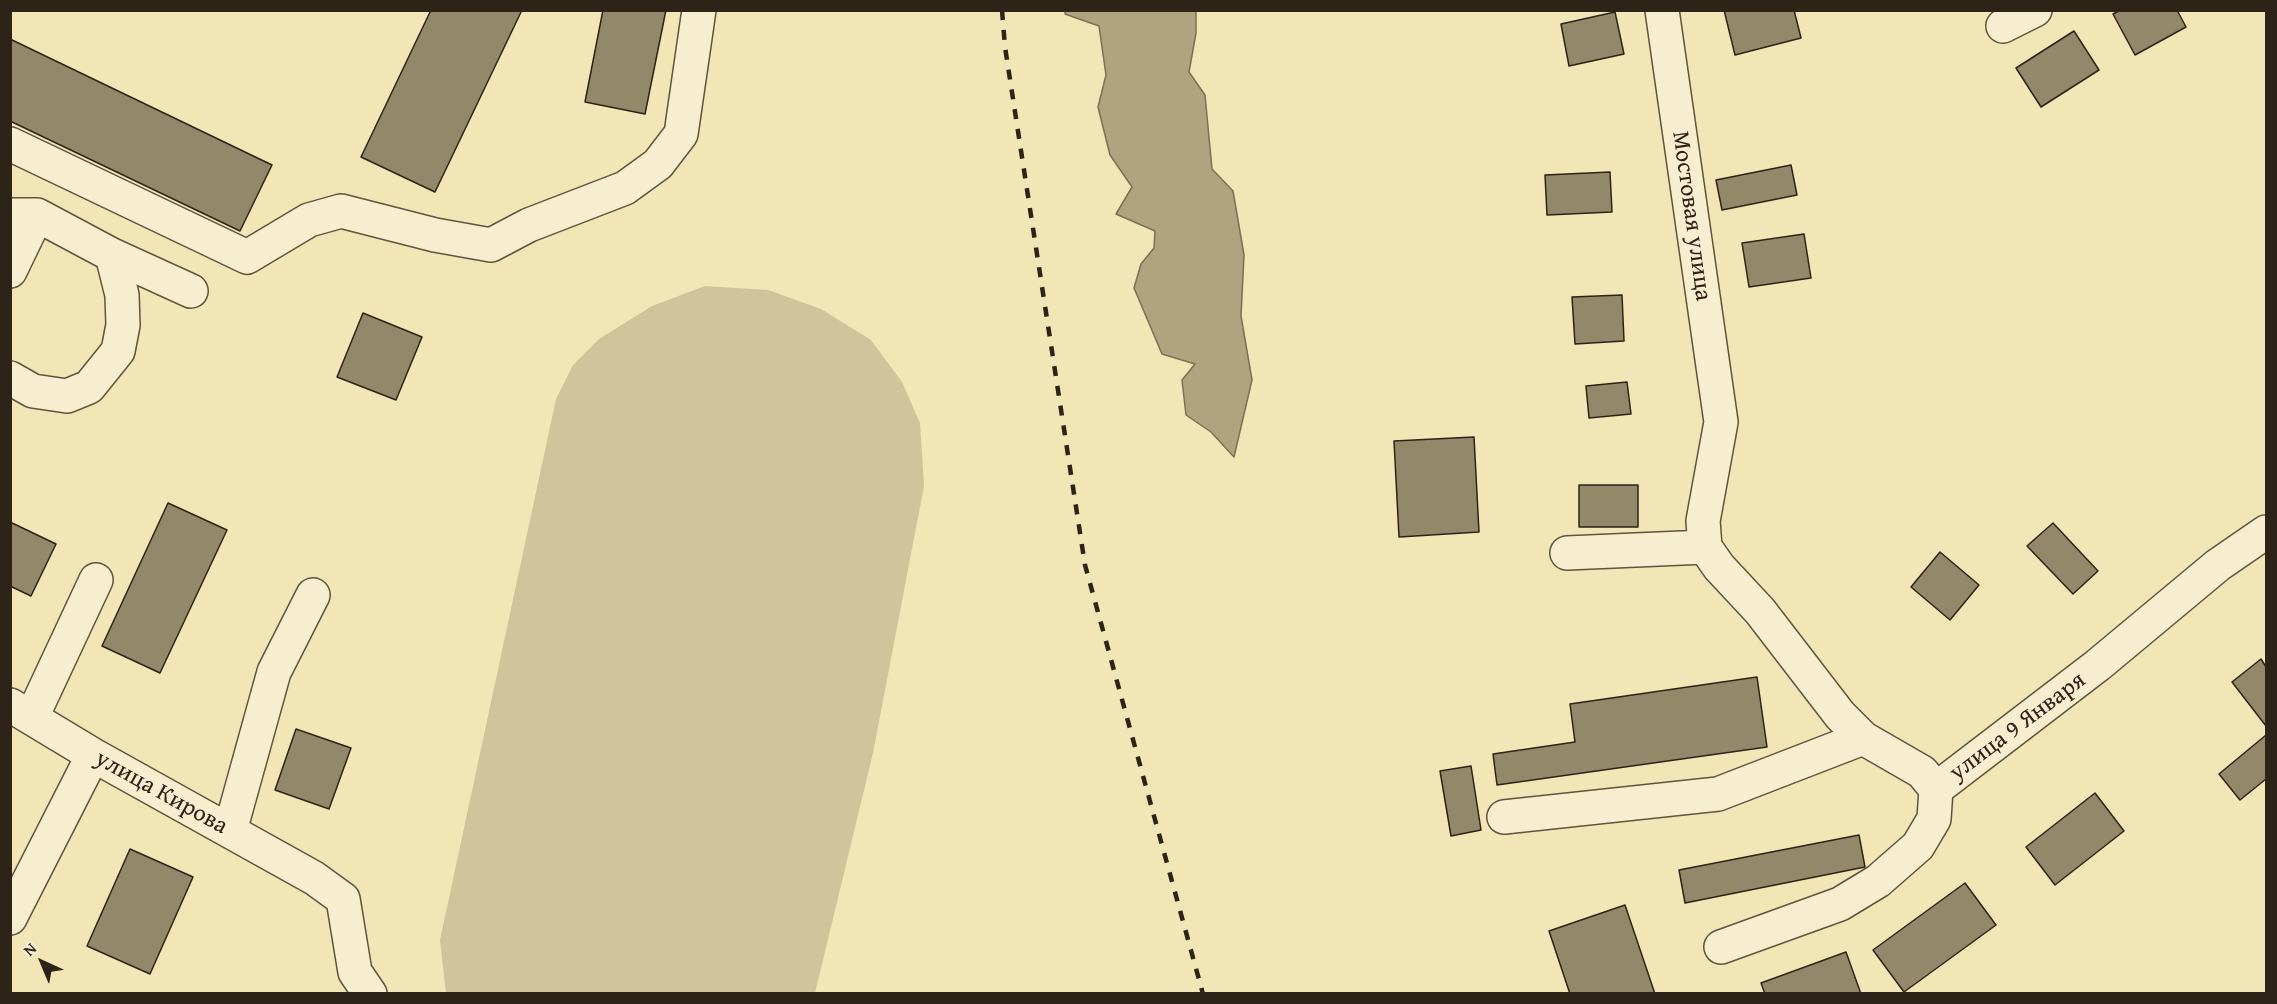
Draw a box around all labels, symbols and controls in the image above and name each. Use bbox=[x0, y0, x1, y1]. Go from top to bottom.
street label: Мостовая улица bbox=[1665, 129, 1717, 303]
street label: улица 9 Января bbox=[1944, 666, 2092, 788]
street label: улица Кирова bbox=[90, 745, 232, 841]
north arrow bbox=[12, 932, 72, 992]
text: N bbox=[17, 937, 42, 961]

